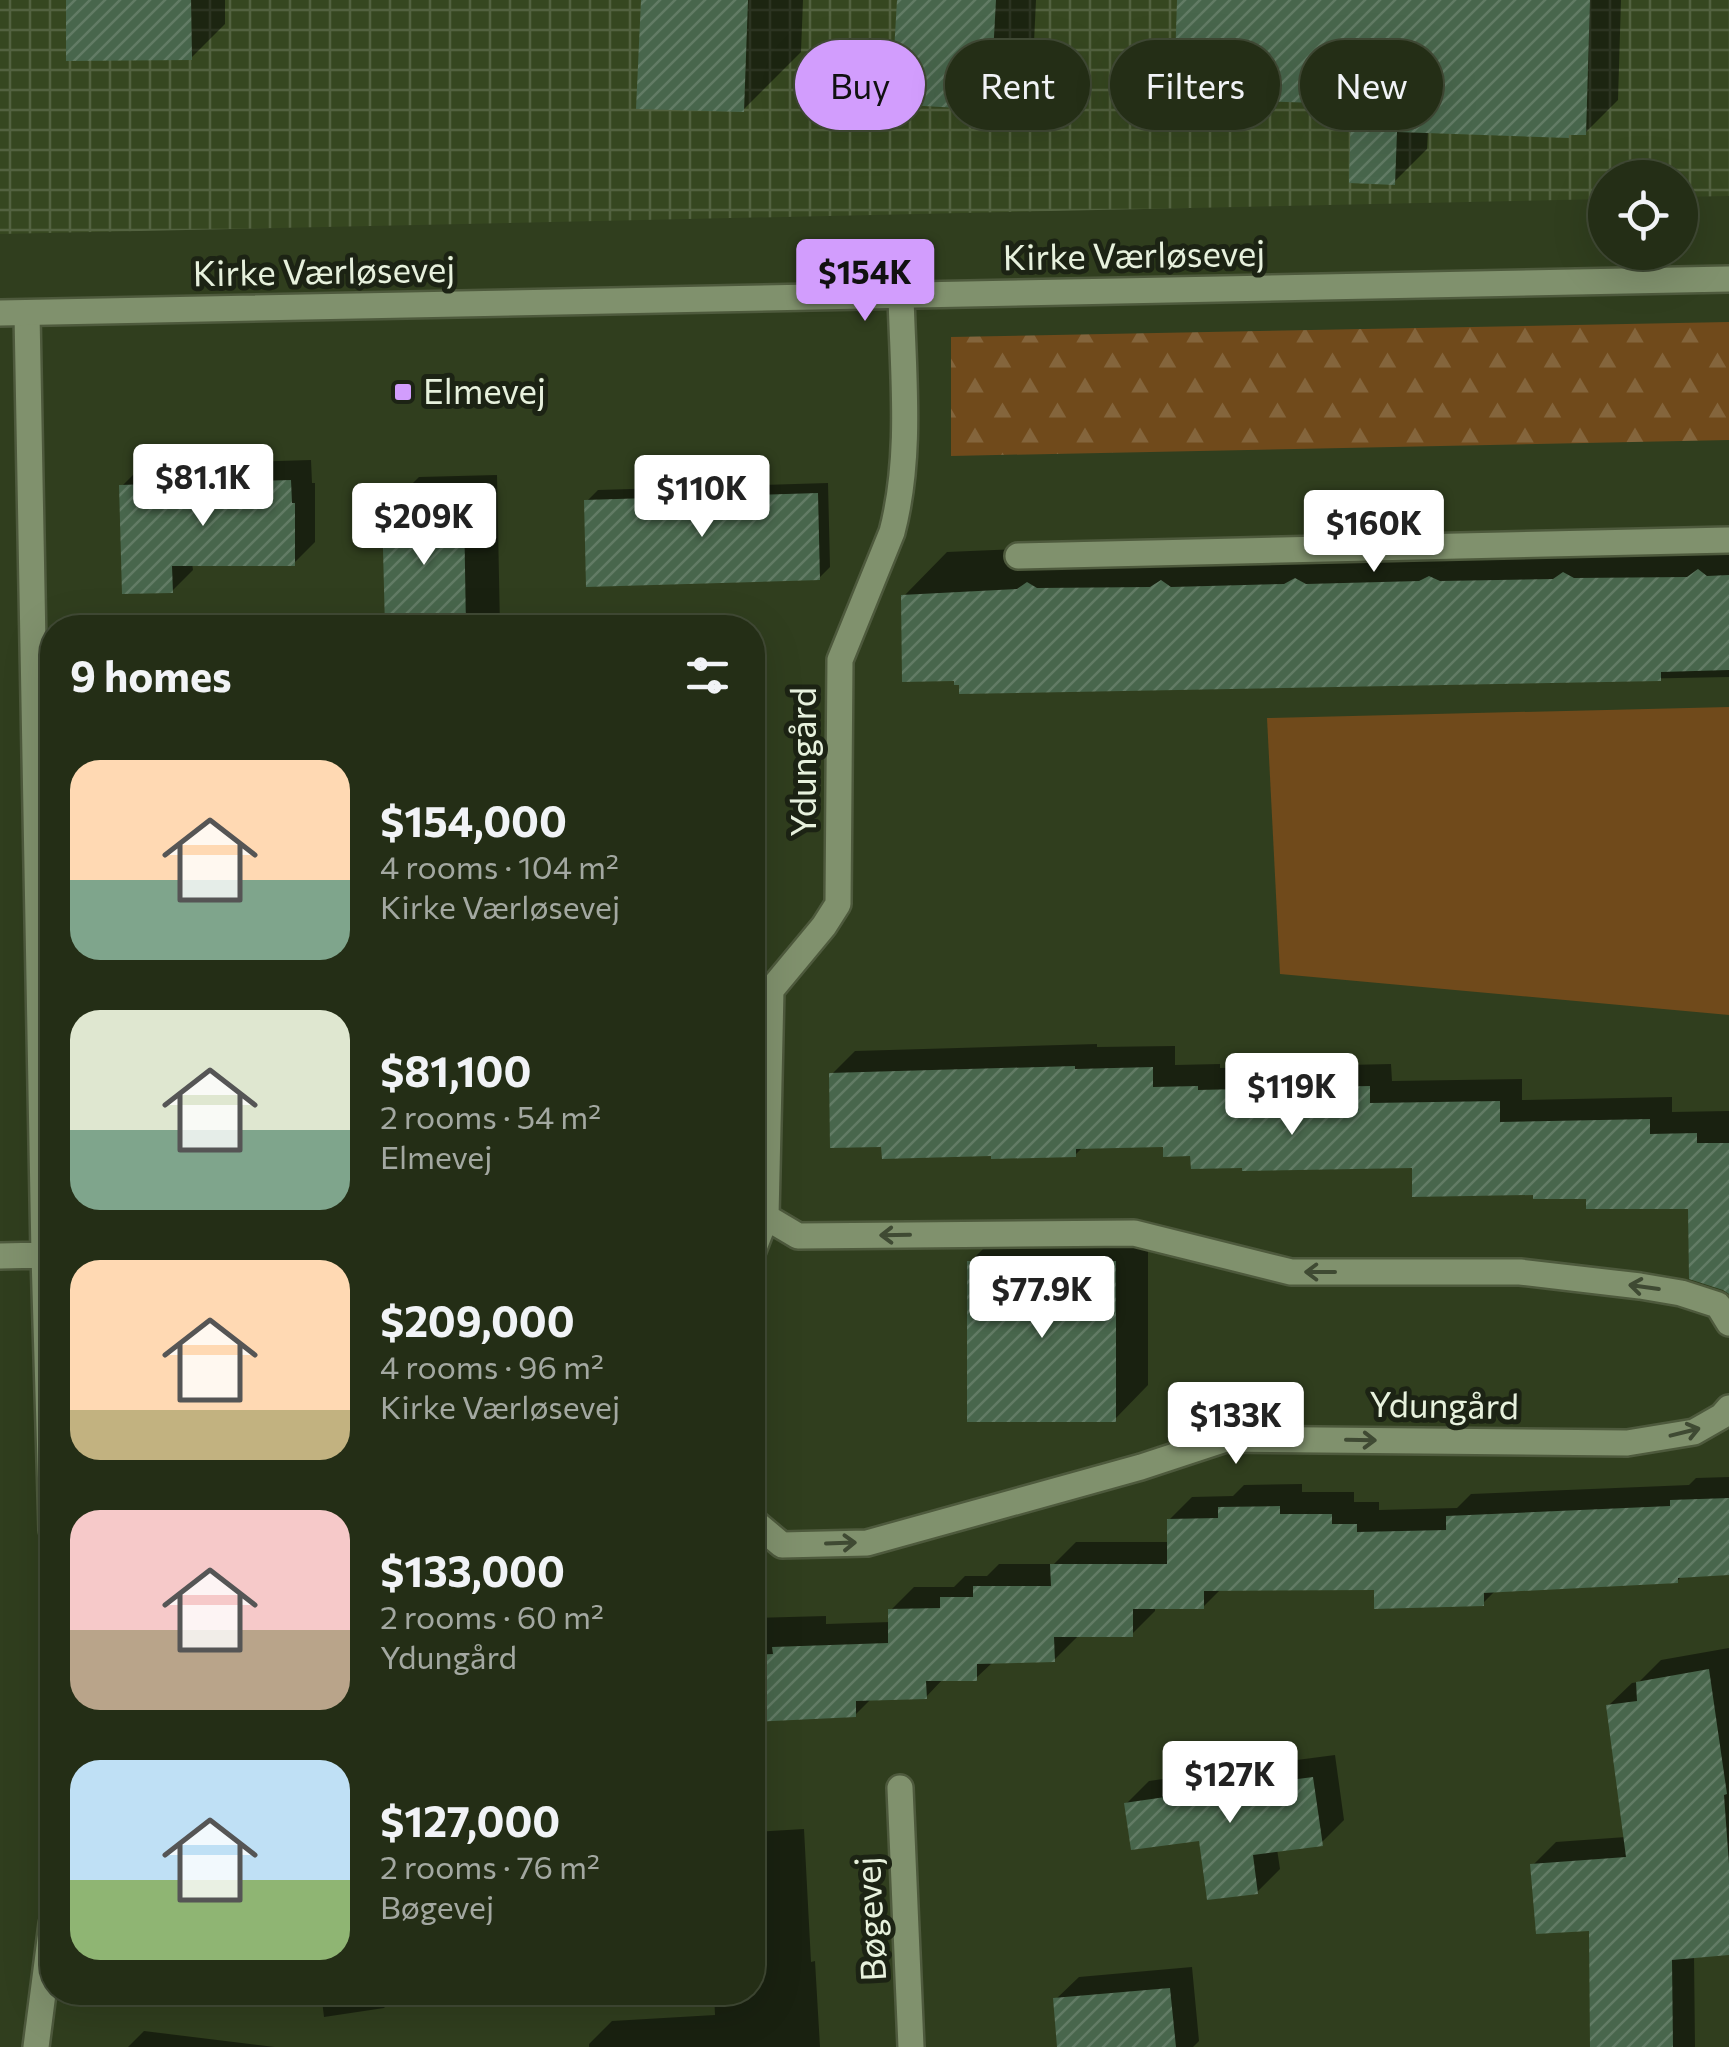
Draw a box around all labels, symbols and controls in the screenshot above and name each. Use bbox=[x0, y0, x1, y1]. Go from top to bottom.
chip: Buy bbox=[795, 40, 925, 130]
chip: Rent bbox=[945, 40, 1090, 130]
chip: Filters bbox=[1110, 40, 1280, 130]
chip: New bbox=[1300, 40, 1443, 130]
map controls bbox=[1588, 160, 1698, 270]
button: locate bbox=[1588, 160, 1698, 270]
street label: Kirke Værløsevej bbox=[1002, 230, 1266, 277]
pin: $154K bbox=[795, 239, 935, 324]
street label: Kirke Værløsevej bbox=[192, 246, 456, 293]
text: $154K bbox=[818, 251, 912, 291]
place label: Elmevej bbox=[423, 368, 546, 411]
marker: Elmevej bbox=[392, 381, 414, 403]
pin: $81.1K bbox=[122, 444, 284, 529]
pin: $110K bbox=[632, 455, 772, 540]
text: $81.1K bbox=[155, 456, 251, 496]
text: $110K bbox=[657, 467, 747, 507]
pin: $209K bbox=[354, 483, 494, 568]
pin: $160K bbox=[1304, 490, 1444, 575]
text: $209K bbox=[374, 495, 474, 535]
text: $160K bbox=[1326, 502, 1422, 542]
icon: filters bbox=[680, 648, 735, 703]
text: 9 homes bbox=[70, 649, 232, 701]
street label: Ydungård bbox=[780, 687, 823, 837]
text: $154,000 bbox=[380, 794, 567, 846]
icon: home bbox=[150, 800, 270, 920]
text: 4 rooms · 104 m² bbox=[380, 846, 619, 886]
text: Kirke Værløsevej bbox=[380, 886, 620, 926]
text: $81,100 bbox=[380, 1044, 531, 1096]
icon: home bbox=[150, 1050, 270, 1170]
pin: $119K bbox=[1222, 1053, 1362, 1138]
text: $119K bbox=[1247, 1065, 1337, 1105]
text: 2 rooms · 54 m² bbox=[380, 1096, 601, 1136]
text: Elmevej bbox=[380, 1136, 492, 1176]
one-way arrow bbox=[879, 1226, 912, 1244]
pin: $77.9K bbox=[961, 1256, 1123, 1341]
one-way arrow bbox=[1305, 1262, 1338, 1282]
text: $77.9K bbox=[991, 1268, 1093, 1308]
one-way arrow bbox=[1628, 1277, 1661, 1295]
text: $209,000 bbox=[380, 1294, 575, 1346]
icon: home bbox=[150, 1300, 270, 1420]
text: 4 rooms · 96 m² bbox=[380, 1346, 604, 1386]
street label: Ydungård bbox=[1369, 1381, 1519, 1426]
pin: $133K bbox=[1166, 1382, 1306, 1467]
text: Kirke Værløsevej bbox=[380, 1386, 620, 1426]
text: $133K bbox=[1190, 1394, 1282, 1434]
one-way arrow bbox=[1668, 1422, 1700, 1440]
one-way arrow bbox=[1344, 1430, 1376, 1450]
one-way arrow bbox=[824, 1534, 856, 1553]
text: $133,000 bbox=[380, 1544, 565, 1596]
icon: home bbox=[150, 1550, 270, 1670]
text: 2 rooms · 60 m² bbox=[380, 1596, 604, 1636]
text: Ydungård bbox=[380, 1636, 517, 1676]
pin: $127K bbox=[1160, 1741, 1300, 1826]
text: $127K bbox=[1185, 1753, 1275, 1793]
text: $127,000 bbox=[380, 1794, 560, 1846]
icon: home bbox=[150, 1800, 270, 1920]
text: 2 rooms · 76 m² bbox=[380, 1846, 600, 1886]
street label: Bøgevej bbox=[844, 1856, 893, 1983]
text: Bøgevej bbox=[380, 1886, 494, 1926]

